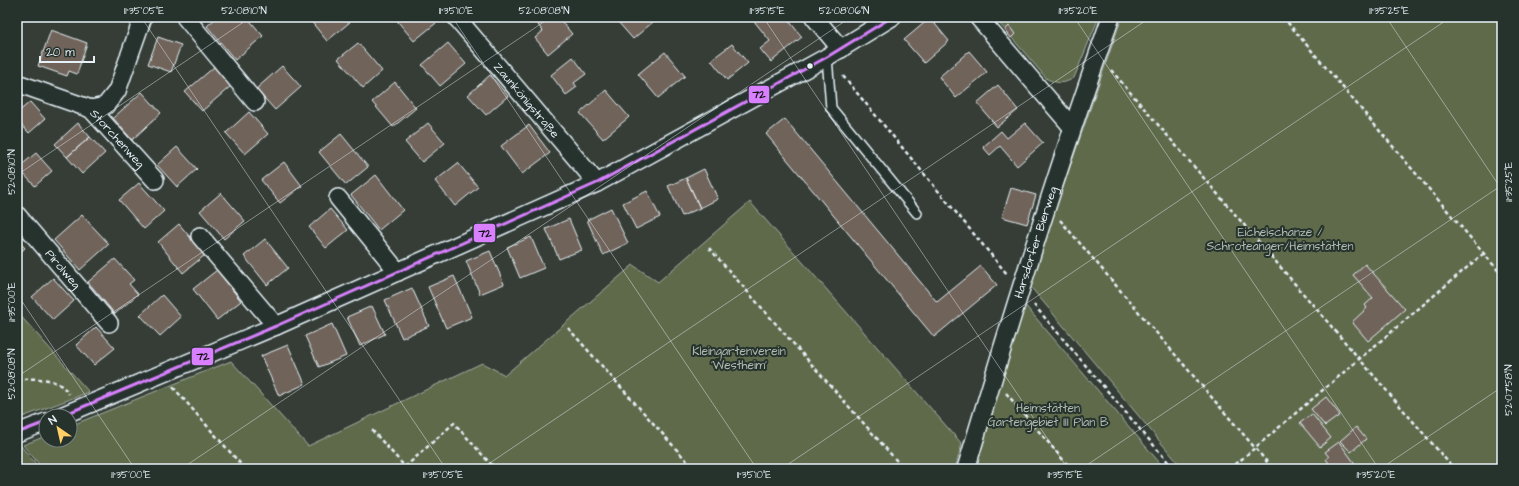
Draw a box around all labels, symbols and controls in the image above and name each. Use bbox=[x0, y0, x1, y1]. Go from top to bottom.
text: 11°35'05"E bbox=[124, 4, 164, 18]
text: 52°08'10"N bbox=[221, 4, 267, 18]
text: 11°35'10"E bbox=[439, 4, 473, 18]
text: 52°08'08"N bbox=[519, 4, 569, 18]
text: 11°35'15"E bbox=[749, 4, 785, 18]
text: 52°08'06"N bbox=[819, 4, 869, 18]
text: 11°35'20"E bbox=[1059, 4, 1098, 18]
text: 11°35'25"E bbox=[1369, 4, 1409, 18]
scale bar bbox=[40, 38, 94, 64]
text: 20 m bbox=[46, 44, 75, 61]
street label: Zaunkönigstraße bbox=[490, 59, 564, 142]
unlabelled marker bbox=[805, 61, 815, 71]
line badge: 72 bbox=[748, 85, 770, 104]
text: 72 bbox=[751, 87, 766, 102]
street label: Storchenweg bbox=[86, 105, 149, 172]
text: 52°08'10"N bbox=[5, 149, 19, 195]
text: 11°35'25"E bbox=[1502, 162, 1516, 202]
street label: Harsdorfer Bierweg bbox=[1010, 184, 1062, 300]
line badge: 72 bbox=[473, 223, 496, 243]
park label: Eichelschanze / Schroteanger/Heimstätten bbox=[1207, 224, 1353, 256]
text: 72 bbox=[477, 226, 492, 241]
street label: Pirolweg bbox=[41, 246, 85, 293]
text: 11°35'00"E bbox=[5, 282, 19, 322]
park label: Kleingartenverein 'Westheim' bbox=[692, 343, 786, 374]
line badge: 72 bbox=[191, 347, 214, 366]
text: 52°08'08"N bbox=[5, 349, 19, 399]
text: 72 bbox=[195, 349, 210, 364]
text: 52°07'58"N bbox=[1502, 364, 1516, 416]
park label: Heimstätten Gartengebiet III Plan B bbox=[988, 400, 1109, 432]
north arrow bbox=[38, 408, 78, 448]
text: N bbox=[46, 412, 60, 428]
text: 11°35'00"E bbox=[111, 468, 151, 482]
text: 11°35'05"E bbox=[423, 468, 463, 482]
text: 11°35'10"E bbox=[737, 468, 771, 482]
text: 11°35'15"E bbox=[1047, 468, 1083, 482]
text: 11°35'20"E bbox=[1357, 468, 1396, 482]

